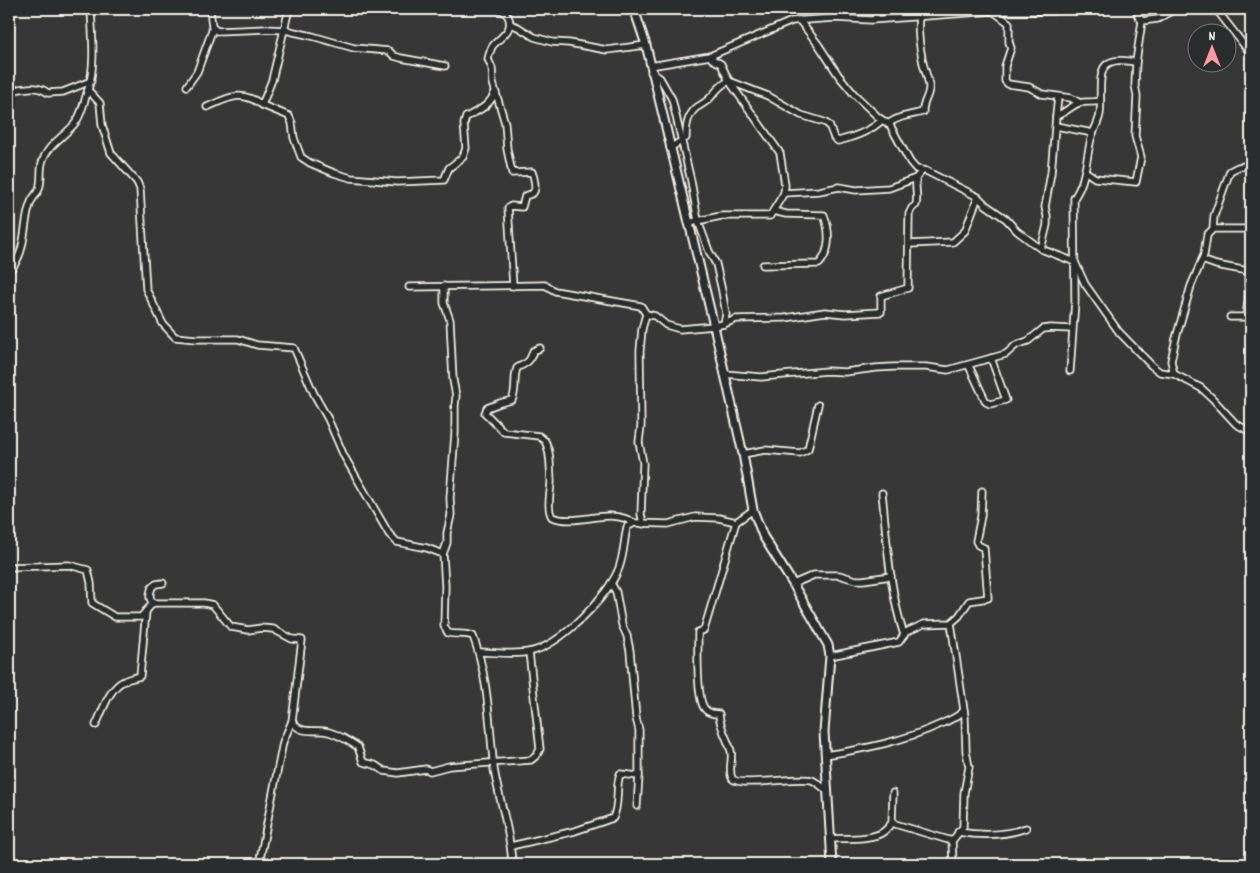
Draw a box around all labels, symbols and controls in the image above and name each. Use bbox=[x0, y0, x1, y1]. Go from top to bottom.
north arrow bbox=[1188, 22, 1238, 72]
text: N bbox=[1209, 27, 1216, 47]

